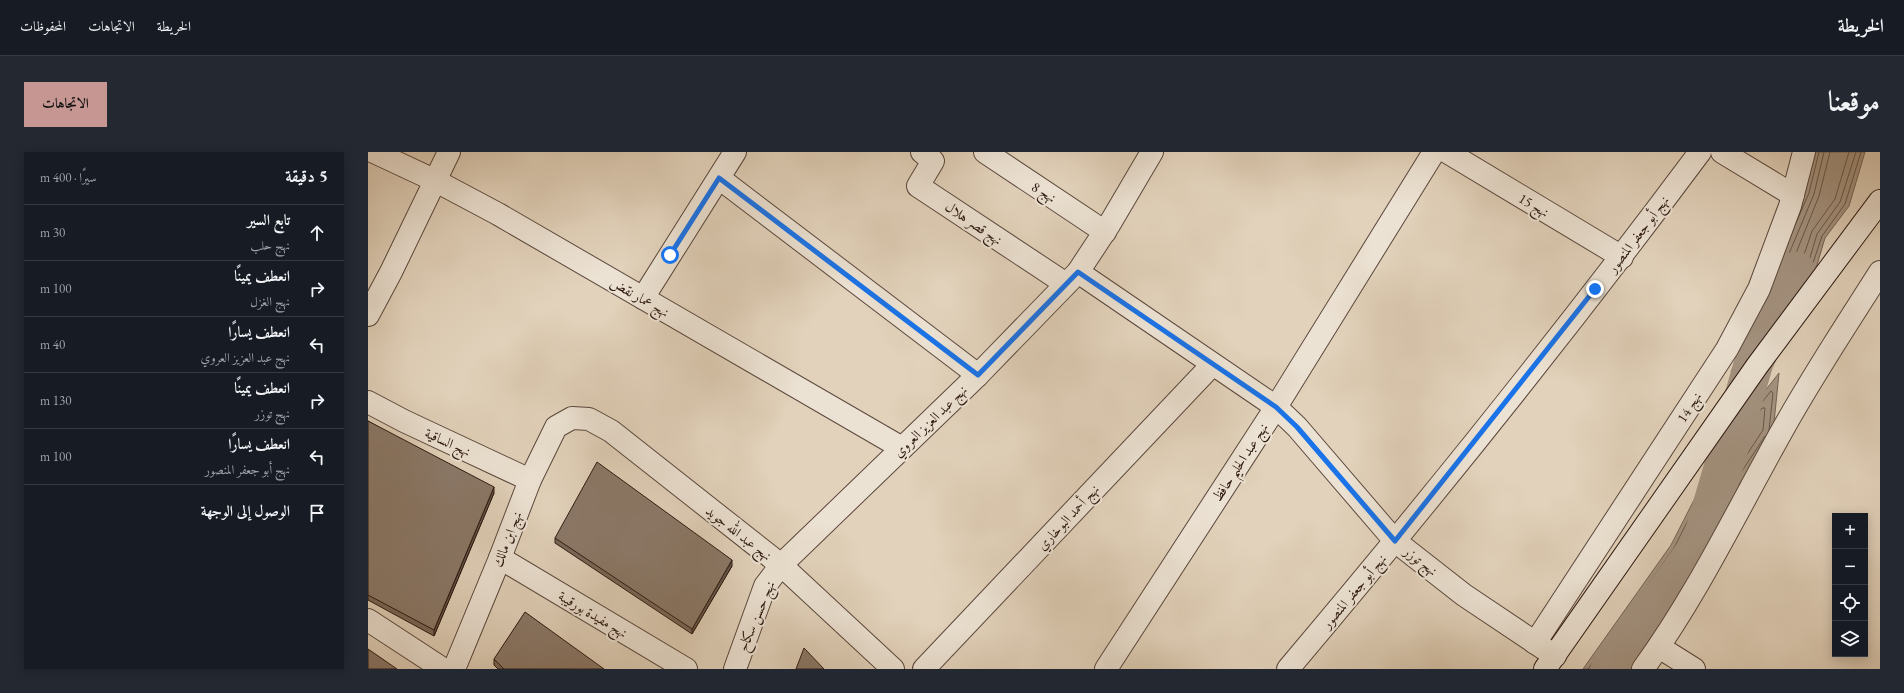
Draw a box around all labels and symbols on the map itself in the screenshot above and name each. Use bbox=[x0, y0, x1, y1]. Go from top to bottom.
street label: نهج 8 bbox=[1026, 177, 1060, 210]
street label: نهج 15 bbox=[1513, 189, 1553, 225]
street label: نهج أبو جعفر المنصور bbox=[1601, 191, 1676, 280]
street label: نهج قصر هلال bbox=[940, 197, 1006, 252]
route start bbox=[661, 246, 679, 264]
street label: نهج عمار نقض bbox=[605, 273, 673, 325]
route end bbox=[1586, 280, 1604, 298]
street label: نهج عبد العزيز العروي bbox=[889, 381, 974, 464]
street label: نهج 14 bbox=[1673, 388, 1709, 428]
street label: نهج عبد الحليم حافظ bbox=[1208, 419, 1276, 507]
street label: نهج الساقية bbox=[420, 424, 474, 464]
street label: نهج أحمد البوخاري bbox=[1032, 480, 1106, 557]
street label: نهج عبد الله جويد bbox=[700, 500, 777, 568]
street label: نهج ابن مالك bbox=[488, 509, 530, 571]
street label: نهج توزر bbox=[1397, 541, 1441, 583]
street label: نهج أبو جعفر المنصور bbox=[1316, 549, 1393, 636]
street label: نهج حسن سكاح bbox=[733, 578, 783, 656]
street label: نهج مفيدة بورقيبة bbox=[553, 586, 631, 645]

